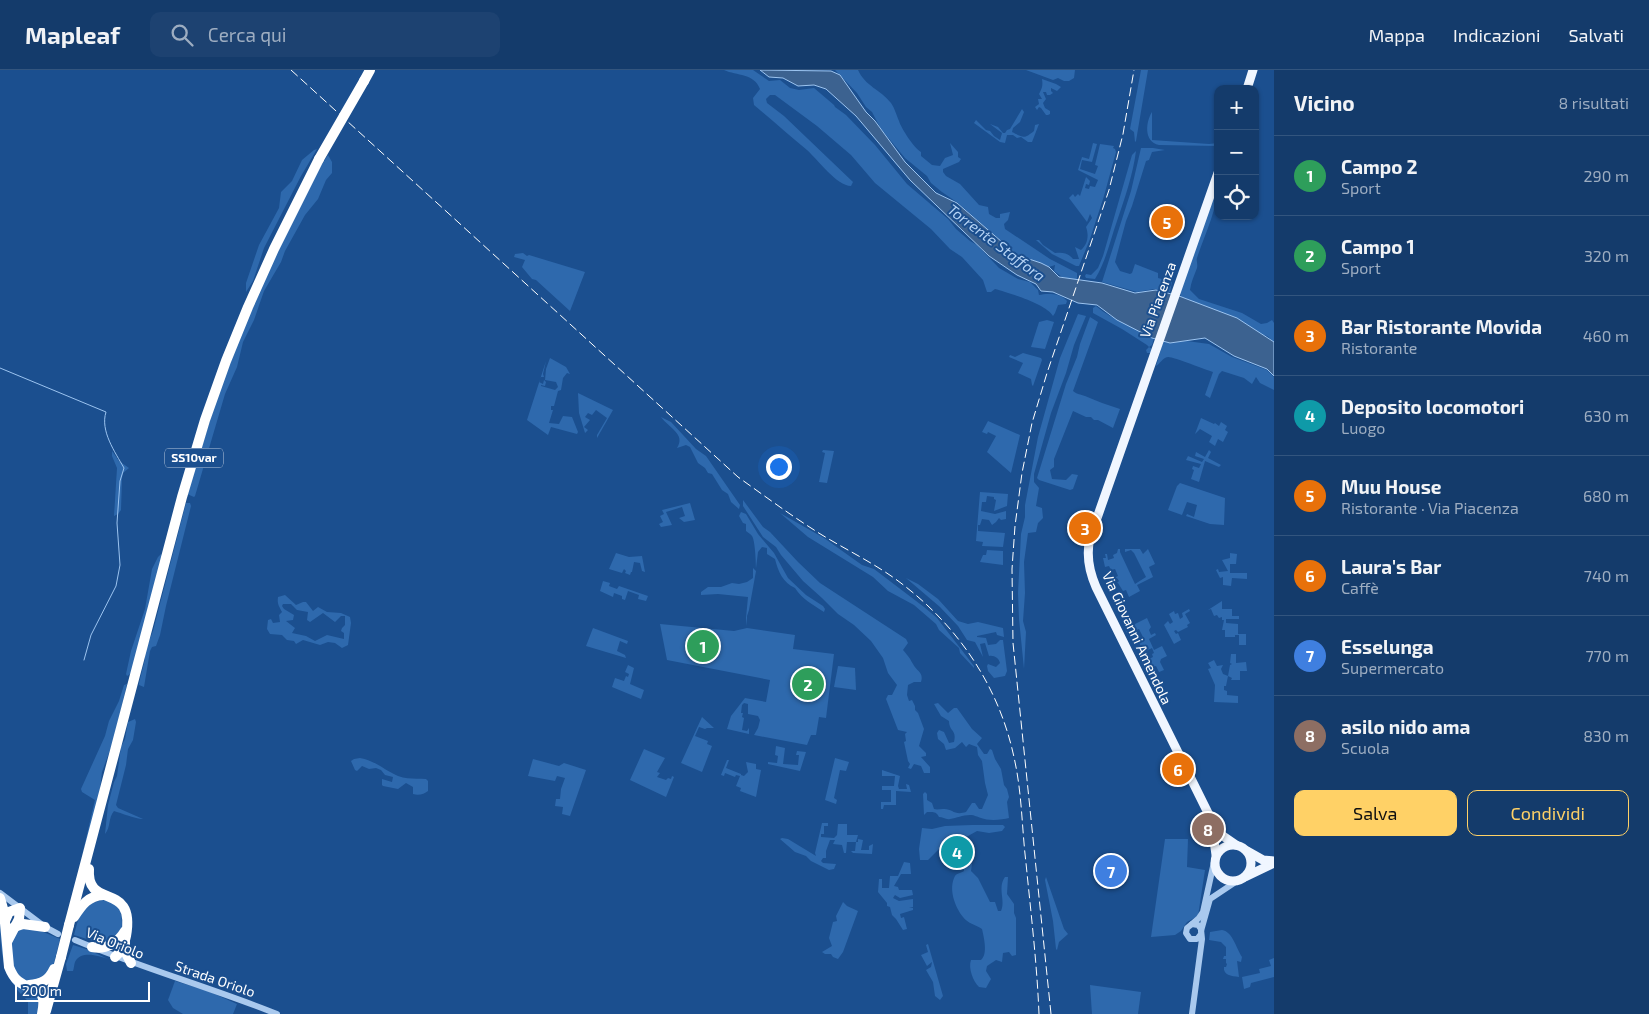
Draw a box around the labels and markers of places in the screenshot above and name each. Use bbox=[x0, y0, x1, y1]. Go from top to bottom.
pin: 5 bbox=[1151, 203, 1183, 241]
pin: 3 bbox=[1069, 509, 1101, 547]
pin: 1 bbox=[687, 627, 719, 665]
pin: 2 bbox=[792, 665, 824, 703]
pin: 6 bbox=[1162, 750, 1194, 788]
pin: 8 bbox=[1192, 810, 1224, 848]
pin: 4 bbox=[941, 833, 973, 871]
pin: 7 bbox=[1095, 852, 1127, 890]

